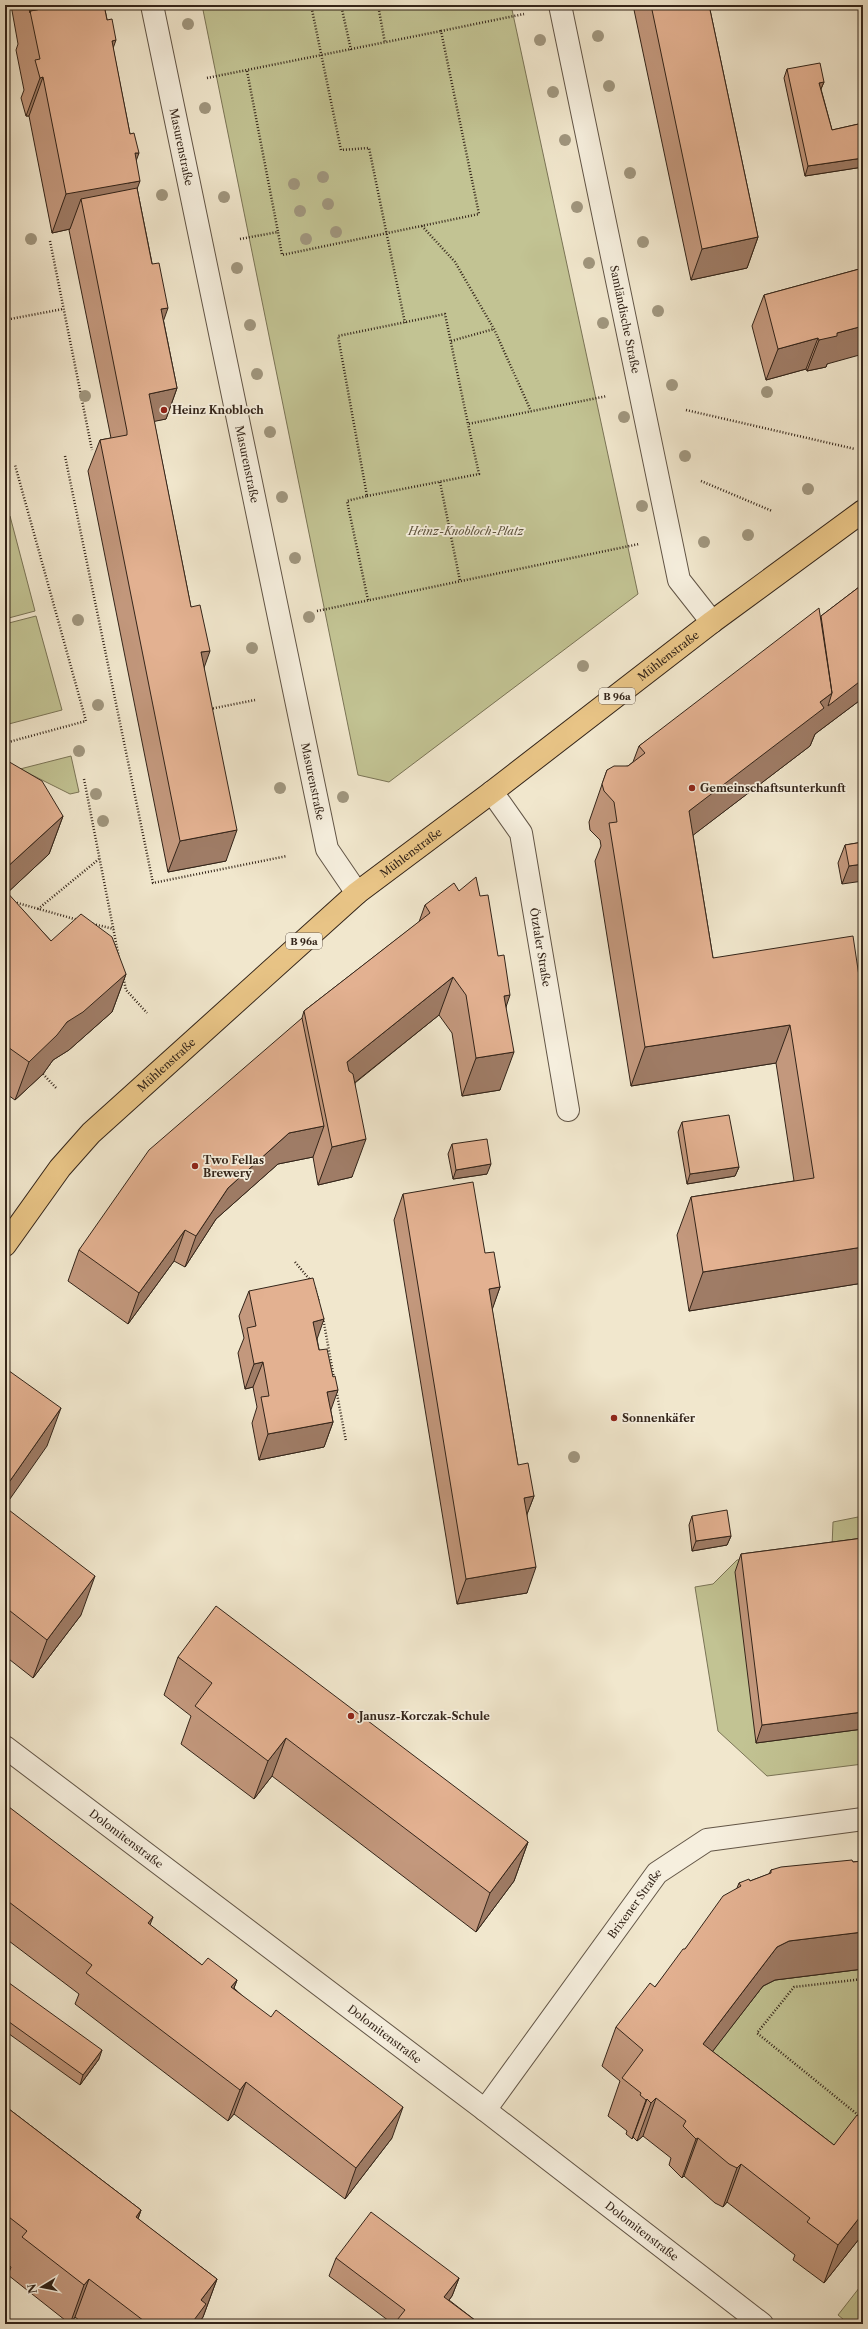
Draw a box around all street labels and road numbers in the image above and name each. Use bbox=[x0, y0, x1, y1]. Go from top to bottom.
street label: Masurenstraße bbox=[167, 107, 196, 187]
street label: Samländische Straße bbox=[607, 264, 643, 375]
street label: Masurenstraße bbox=[232, 424, 262, 504]
street label: Mühlenstraße bbox=[635, 628, 702, 684]
road number: B 96a bbox=[599, 688, 635, 704]
street label: Masurenstraße bbox=[298, 741, 328, 822]
street label: Mühlenstraße bbox=[377, 825, 445, 880]
street label: Ötztaler Straße bbox=[527, 906, 554, 988]
road number: B 96a bbox=[286, 933, 322, 949]
street label: Mühlenstraße bbox=[134, 1035, 198, 1095]
street label: Dolomitenstraße bbox=[86, 1806, 166, 1871]
street label: Brixener Straße bbox=[605, 1865, 664, 1941]
street label: Dolomitenstraße bbox=[345, 2002, 424, 2067]
street label: Dolomitenstraße bbox=[602, 2198, 681, 2264]

